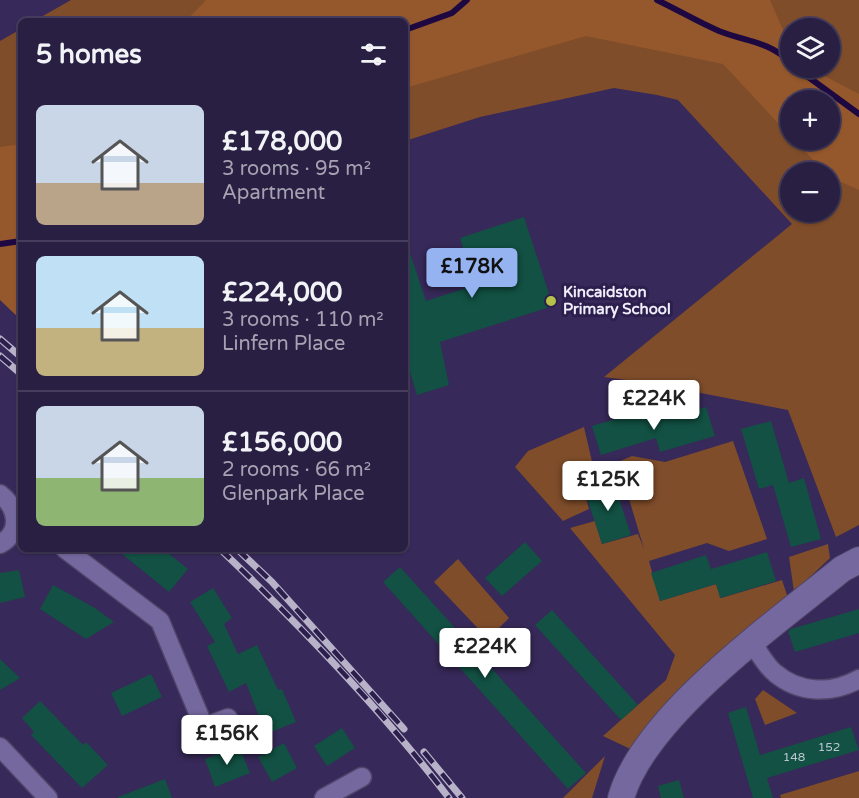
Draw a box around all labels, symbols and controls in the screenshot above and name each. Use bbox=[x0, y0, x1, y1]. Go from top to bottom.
map controls bbox=[780, 18, 840, 222]
button: layers bbox=[780, 18, 840, 78]
icon: filters bbox=[357, 38, 390, 71]
text: 5 homes bbox=[36, 39, 142, 70]
button: + bbox=[780, 90, 840, 150]
text: £178,000 bbox=[222, 126, 342, 157]
icon: home bbox=[84, 129, 156, 201]
text: 3 rooms · 95 m² bbox=[222, 157, 371, 181]
button: − bbox=[780, 162, 840, 222]
text: Apartment bbox=[222, 181, 325, 205]
pin: £178K bbox=[430, 248, 514, 299]
text: £178K bbox=[440, 255, 504, 279]
text: £224,000 bbox=[222, 277, 342, 308]
icon: home bbox=[84, 280, 156, 352]
place label: Kincaidston Primary School bbox=[563, 283, 671, 319]
marker: Kincaidston Primary School bbox=[544, 294, 558, 308]
text: 3 rooms · 110 m² bbox=[222, 308, 384, 332]
text: Linfern Place bbox=[222, 332, 345, 356]
pin: £224K bbox=[612, 380, 696, 431]
text: £224K bbox=[622, 387, 686, 411]
text: £156,000 bbox=[222, 427, 342, 458]
icon: home bbox=[84, 430, 156, 502]
text: 2 rooms · 66 m² bbox=[222, 458, 371, 482]
pin: £125K bbox=[566, 461, 650, 512]
text: £125K bbox=[576, 468, 640, 492]
text: Glenpark Place bbox=[222, 482, 365, 506]
pin: £224K bbox=[443, 628, 527, 679]
text: £224K bbox=[453, 635, 517, 659]
pin: £156K bbox=[185, 715, 269, 766]
text: £156K bbox=[195, 722, 259, 746]
house number: 152 bbox=[818, 740, 840, 754]
house number: 148 bbox=[783, 750, 805, 764]

